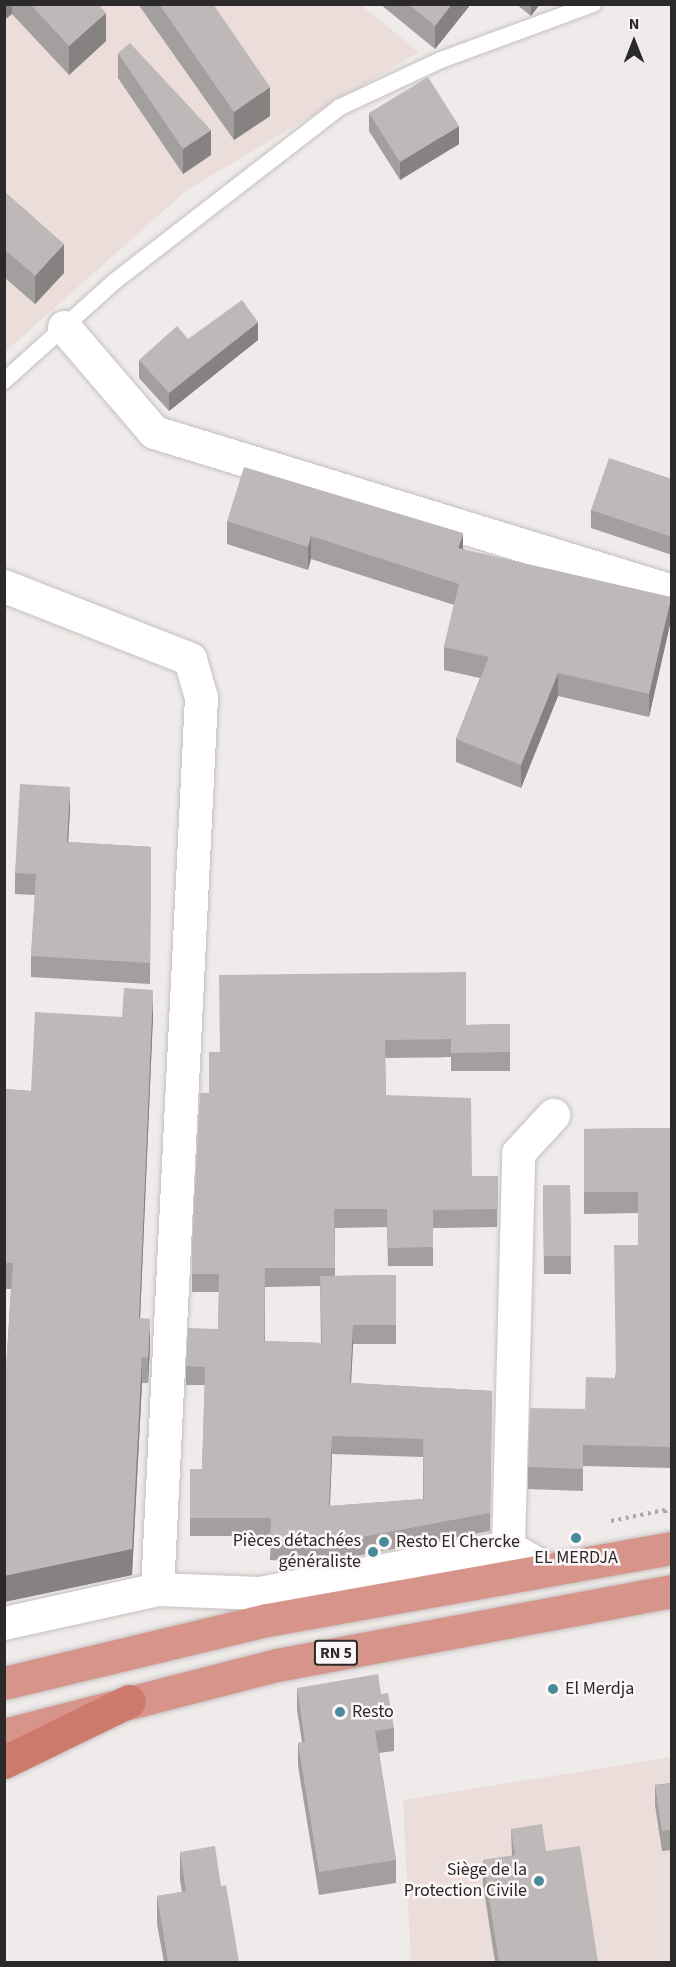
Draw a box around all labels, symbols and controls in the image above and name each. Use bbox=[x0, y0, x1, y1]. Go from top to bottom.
north arrow bbox=[604, 12, 664, 72]
text: N bbox=[629, 13, 639, 35]
place label: Pièces détachées généraliste bbox=[233, 1531, 361, 1574]
place label: Resto El Chercke bbox=[396, 1531, 520, 1553]
marker: EL MERDJA bbox=[569, 1531, 583, 1545]
marker: Resto El Chercke bbox=[377, 1535, 391, 1549]
marker: Pièces détachées généraliste bbox=[366, 1545, 380, 1559]
place label: EL MERDJA bbox=[534, 1547, 618, 1569]
road number: RN 5 bbox=[314, 1640, 358, 1666]
place label: El Merdja bbox=[565, 1678, 634, 1700]
marker: El Merdja bbox=[546, 1682, 560, 1696]
place label: Resto bbox=[352, 1701, 394, 1723]
marker: Resto bbox=[333, 1705, 347, 1719]
place label: Siège de la Protection Civile bbox=[404, 1860, 527, 1902]
marker: Siège de la Protection Civile bbox=[532, 1874, 546, 1888]

